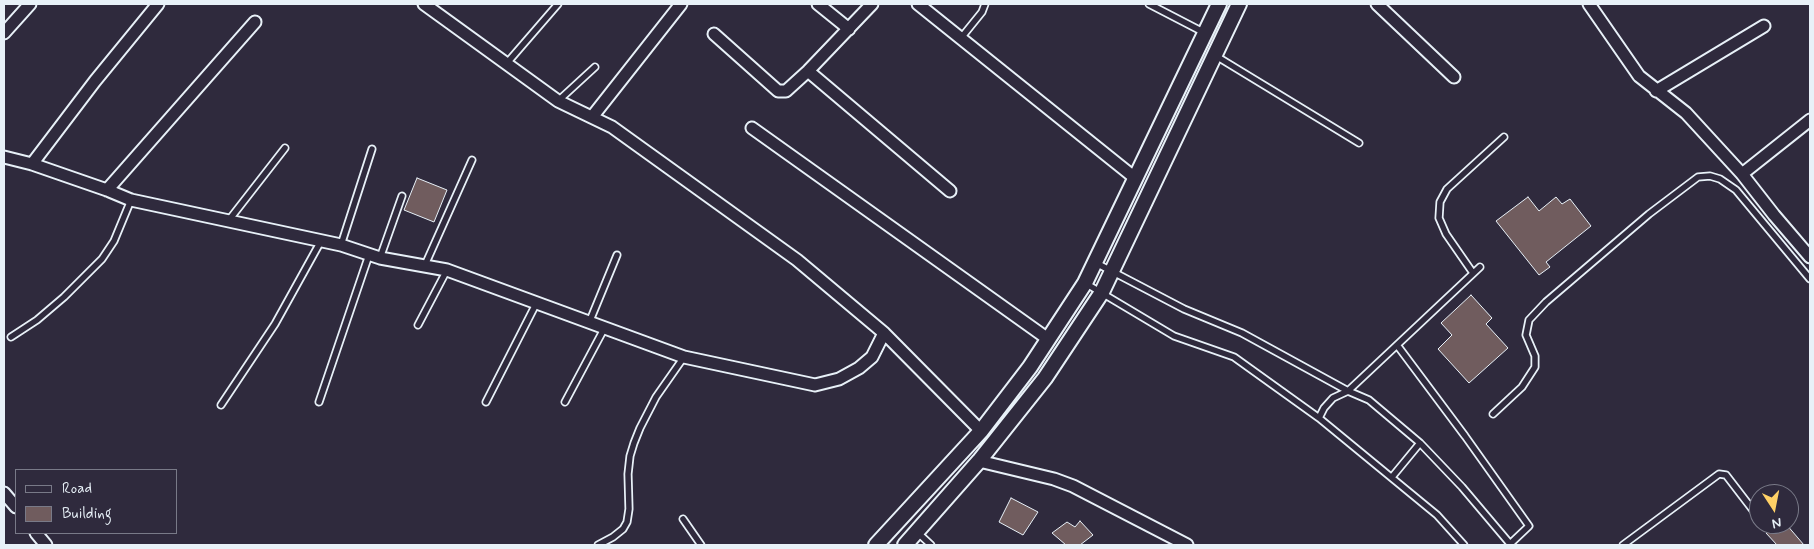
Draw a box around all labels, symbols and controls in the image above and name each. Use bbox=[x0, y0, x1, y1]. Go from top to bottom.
legend bbox=[15, 469, 178, 534]
text: Road bbox=[62, 479, 92, 499]
north arrow bbox=[1749, 484, 1799, 534]
text: Building bbox=[62, 504, 112, 524]
text: N bbox=[1770, 513, 1783, 532]

